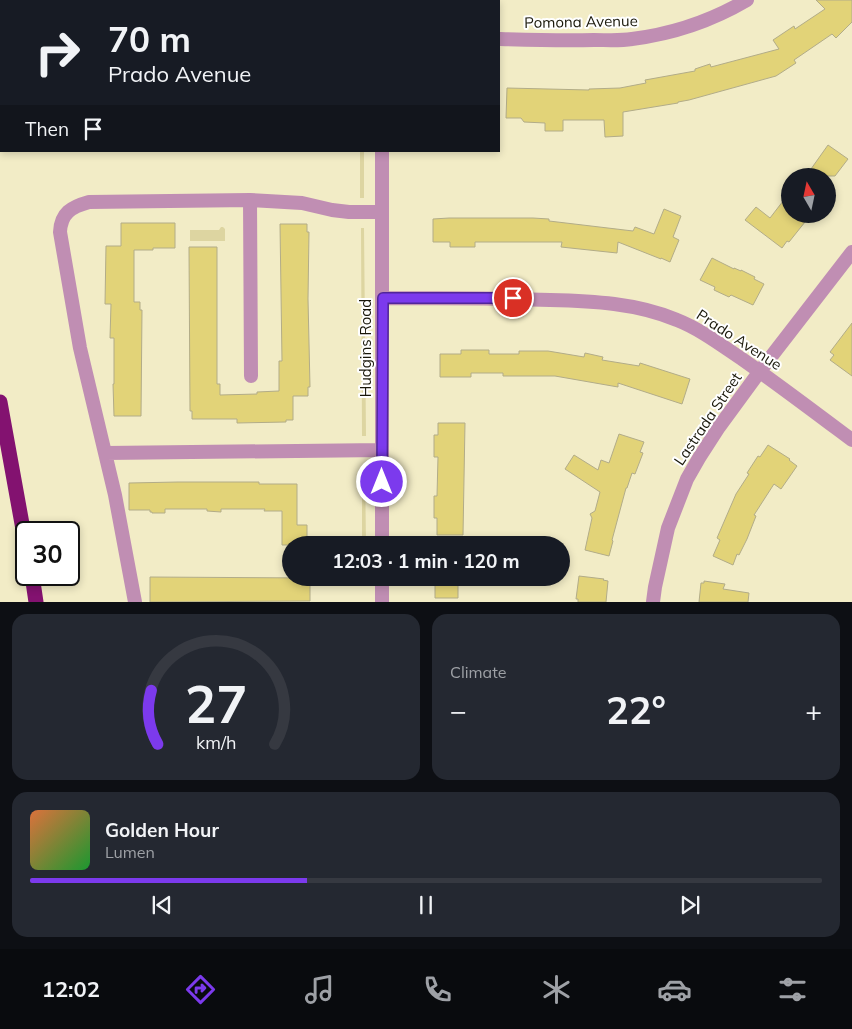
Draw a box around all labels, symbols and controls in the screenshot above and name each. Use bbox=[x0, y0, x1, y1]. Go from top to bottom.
street label: Pomona Avenue bbox=[524, 11, 638, 32]
text: 70 m bbox=[108, 17, 191, 61]
icon: right bbox=[25, 20, 90, 85]
text: Prado Avenue bbox=[108, 60, 251, 88]
icon: arrive bbox=[79, 115, 107, 143]
text: Then bbox=[25, 117, 69, 141]
north arrow bbox=[781, 168, 836, 222]
map controls bbox=[781, 168, 836, 223]
pin bbox=[492, 277, 534, 319]
icon: arrive bbox=[499, 284, 527, 312]
street label: Hudgins Road bbox=[356, 299, 375, 397]
street label: Prado Avenue bbox=[693, 305, 785, 374]
street label: Lastrada Street bbox=[670, 369, 746, 469]
position arrow bbox=[355, 455, 407, 507]
speed limit sign: 30 bbox=[15, 521, 80, 586]
text: 12:03 · 1 min · 120 m bbox=[332, 549, 520, 573]
text: Climate bbox=[450, 662, 506, 682]
text: 27 bbox=[185, 671, 247, 736]
text: 22° bbox=[606, 686, 666, 734]
text: − bbox=[450, 693, 467, 728]
text: + bbox=[805, 693, 822, 728]
text: km/h bbox=[196, 731, 236, 753]
text: Golden Hour bbox=[105, 818, 219, 842]
text: Lumen bbox=[105, 842, 155, 862]
icon: previous bbox=[148, 891, 176, 919]
icon: pause bbox=[412, 891, 440, 919]
icon: next bbox=[676, 891, 704, 919]
icon: directions bbox=[183, 972, 218, 1007]
icon: music bbox=[302, 972, 337, 1007]
icon: phone bbox=[420, 972, 455, 1007]
icon: climate bbox=[539, 972, 574, 1007]
icon: car bbox=[657, 972, 692, 1007]
icon: filters bbox=[775, 972, 810, 1007]
text: 12:02 bbox=[42, 975, 100, 1003]

